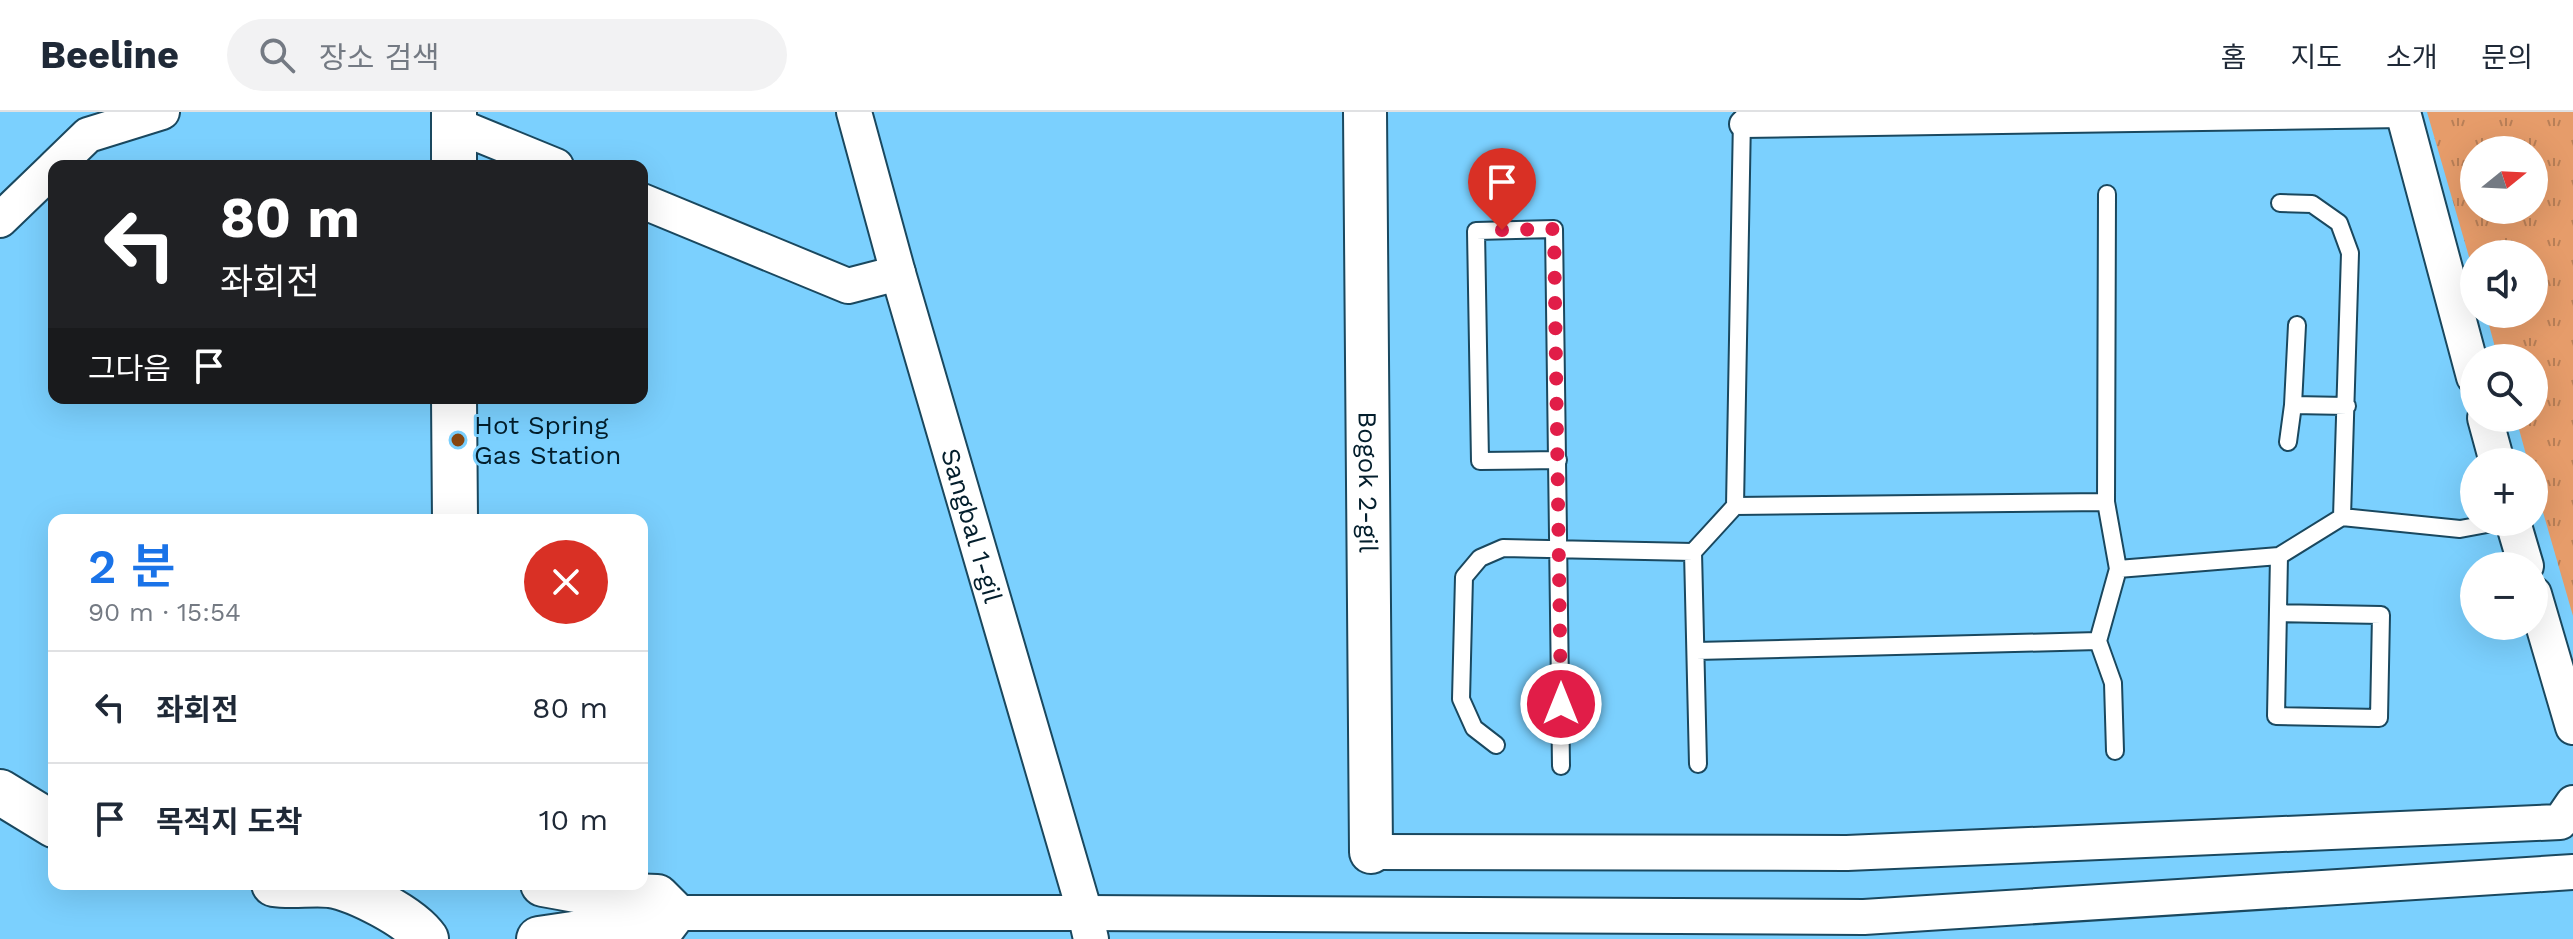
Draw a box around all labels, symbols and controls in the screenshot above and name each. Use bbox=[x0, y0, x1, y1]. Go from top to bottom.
search box bbox=[227, 19, 787, 91]
text: Beeline bbox=[40, 33, 179, 77]
icon: search bbox=[255, 33, 299, 77]
text: 장소 검색 bbox=[319, 40, 440, 75]
text: 홈 bbox=[2221, 41, 2246, 74]
text: 지도 bbox=[2290, 41, 2342, 74]
text: 소개 bbox=[2386, 41, 2437, 74]
text: 문의 bbox=[2481, 41, 2533, 74]
north arrow bbox=[2460, 136, 2548, 224]
map controls bbox=[2460, 136, 2548, 640]
pin bbox=[1468, 148, 1536, 230]
icon: arrive bbox=[1480, 160, 1524, 204]
text: 80 m bbox=[220, 185, 360, 251]
icon: left bbox=[88, 192, 192, 296]
button: sound bbox=[2460, 240, 2548, 328]
text: 좌회전 bbox=[220, 261, 319, 303]
icon: arrive bbox=[187, 344, 231, 388]
button: search bbox=[2460, 344, 2548, 432]
text: 그다음 bbox=[88, 351, 171, 386]
place label: Hot Spring Gas Station bbox=[474, 410, 621, 470]
street label: Bogok 2-gil bbox=[1352, 411, 1384, 553]
marker: Hot Spring Gas Station bbox=[449, 431, 467, 449]
street label: Sangbal 1-gil bbox=[935, 445, 1009, 606]
button: + bbox=[2460, 448, 2548, 536]
text: 2 분 bbox=[88, 538, 175, 595]
button: close bbox=[524, 540, 608, 624]
button: − bbox=[2460, 552, 2548, 640]
text: 90 m · 15:54 bbox=[88, 597, 241, 627]
position arrow bbox=[1519, 662, 1603, 746]
icon: left bbox=[88, 685, 132, 729]
text: 80 m bbox=[532, 690, 608, 725]
text: 좌회전 bbox=[156, 692, 239, 727]
icon: arrive bbox=[88, 797, 132, 841]
text: 10 m bbox=[539, 802, 608, 837]
text: 목적지 도착 bbox=[156, 804, 303, 839]

